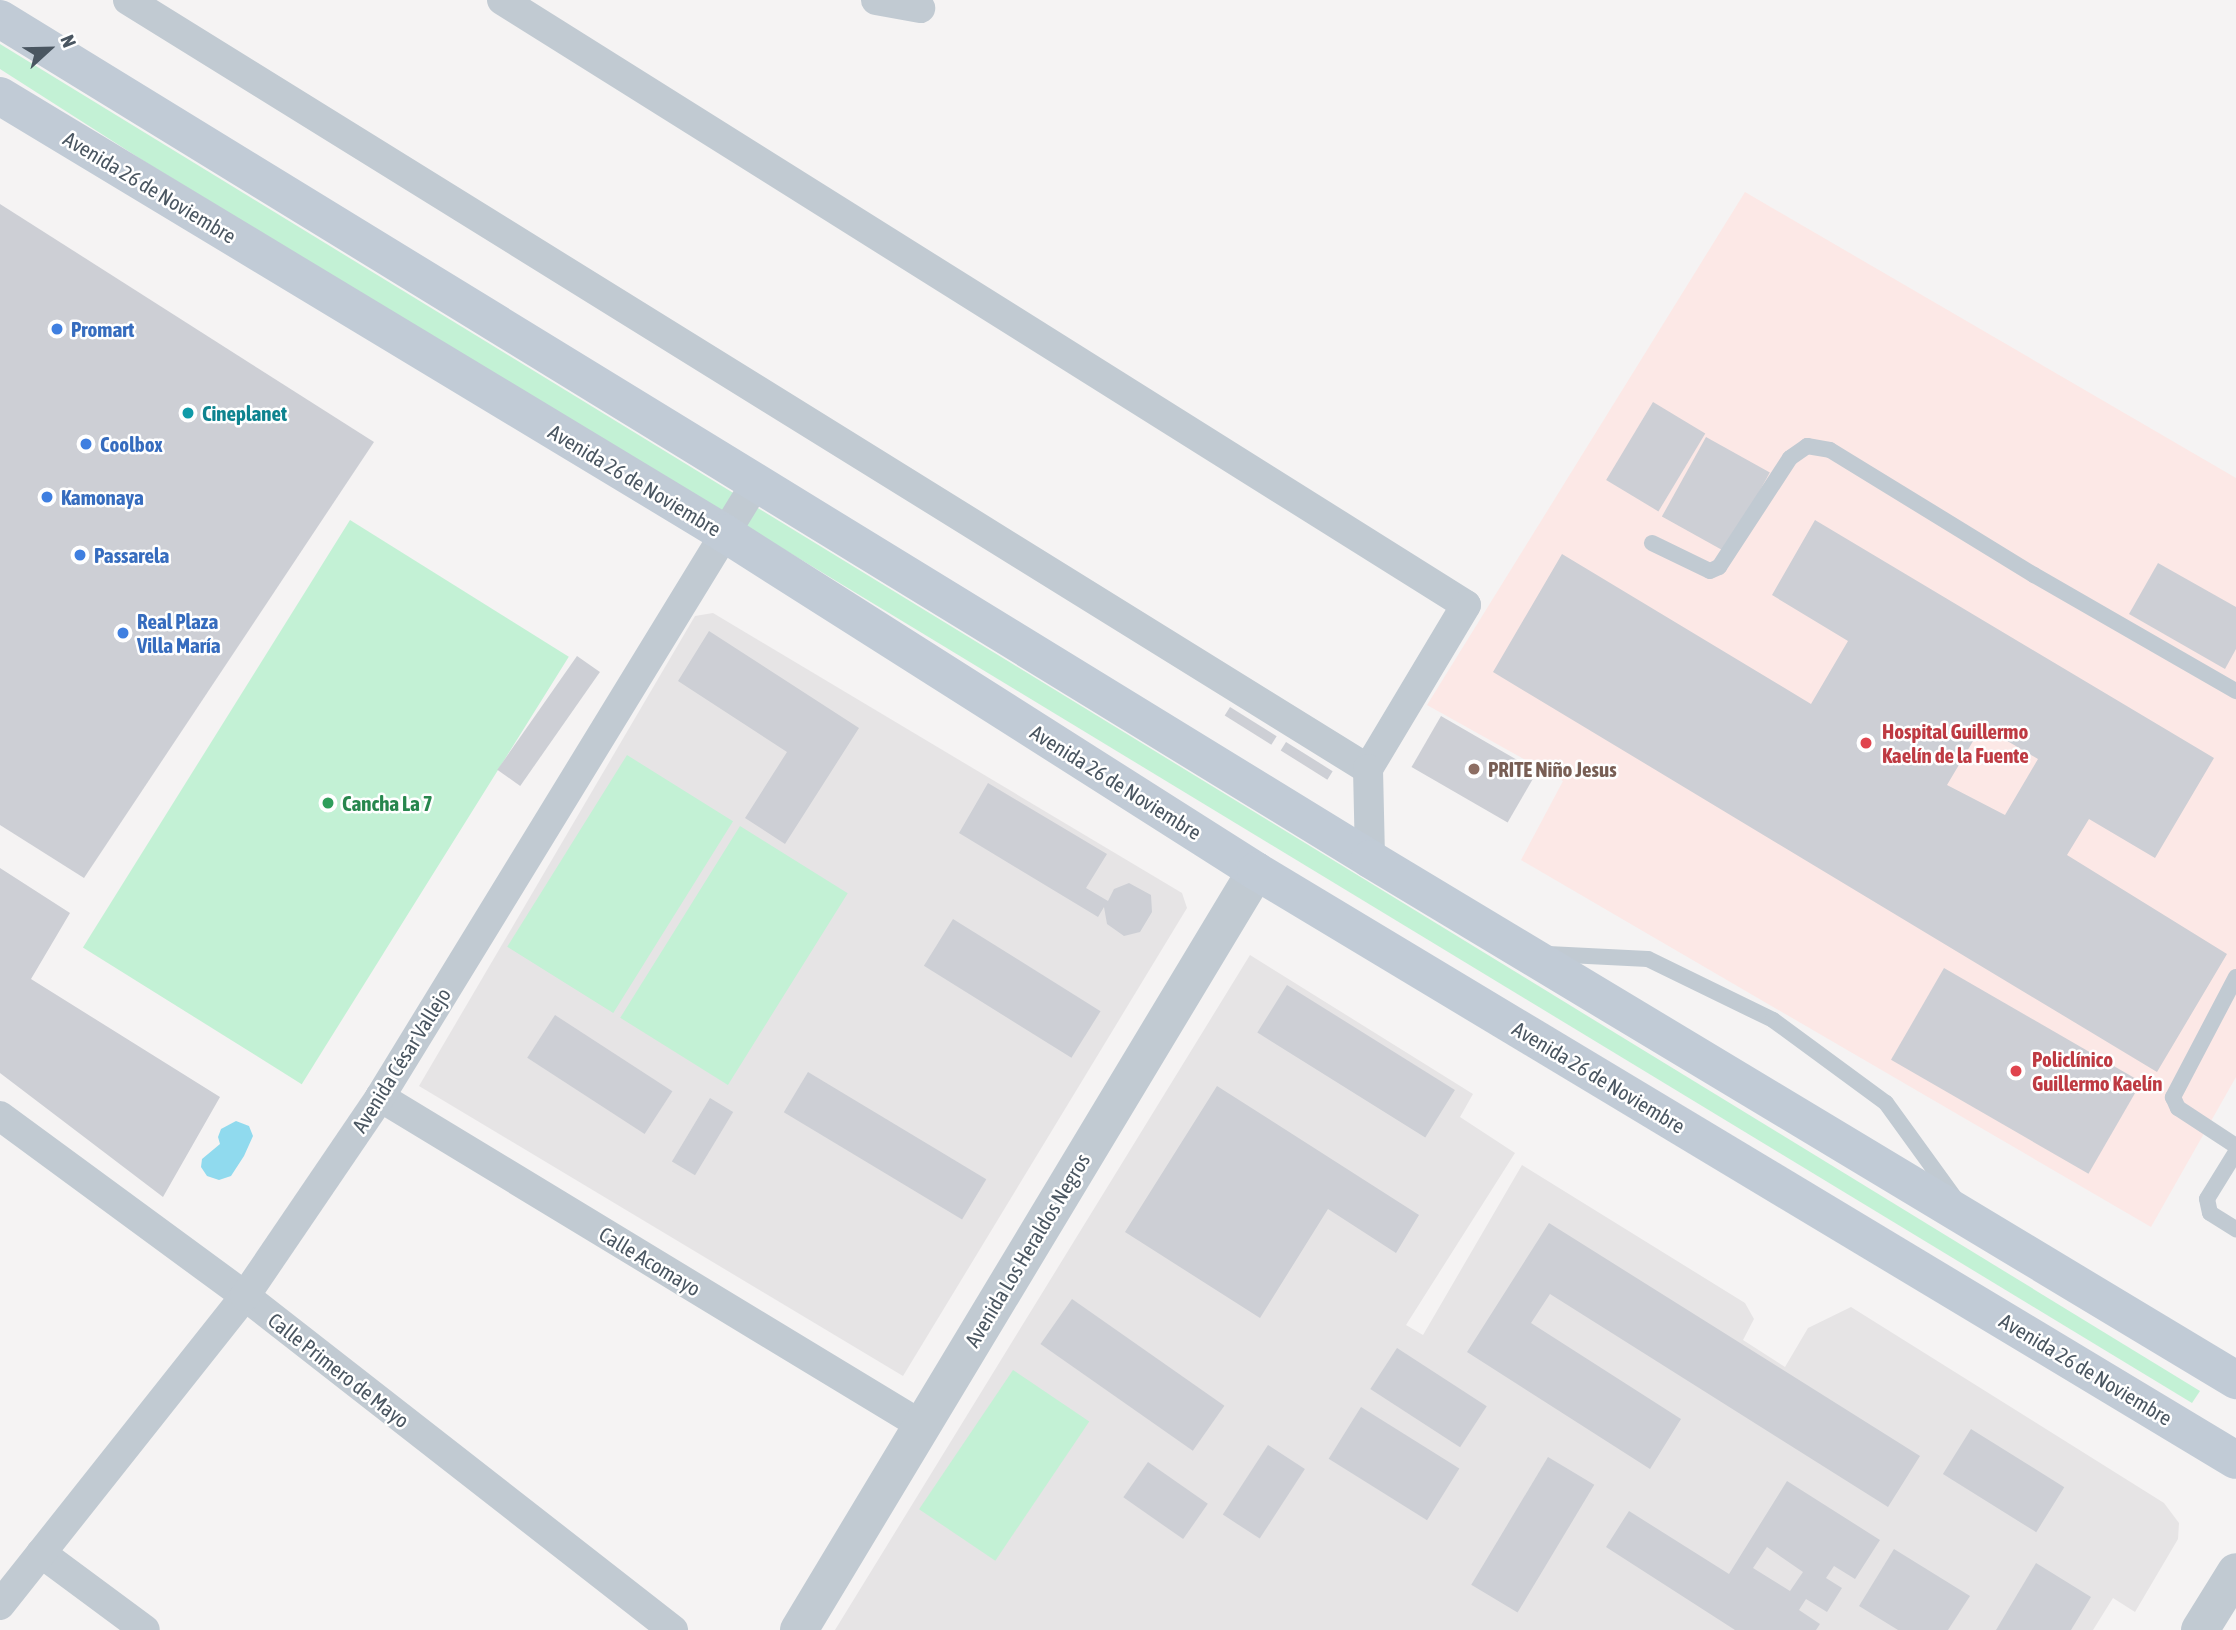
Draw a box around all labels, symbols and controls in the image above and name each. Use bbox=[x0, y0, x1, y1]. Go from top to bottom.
north arrow bbox=[14, 14, 84, 84]
text: N bbox=[56, 32, 81, 50]
street label: Avenida 26 de Noviembre bbox=[59, 126, 241, 248]
place label: Promart bbox=[71, 316, 134, 342]
marker: Promart bbox=[49, 321, 65, 337]
place label: Cineplanet bbox=[202, 400, 287, 426]
marker: Cineplanet bbox=[180, 405, 196, 421]
street label: Avenida 26 de Noviembre bbox=[544, 419, 726, 541]
place label: Coolbox bbox=[100, 431, 163, 457]
marker: Coolbox bbox=[78, 436, 94, 452]
place label: Kamonaya bbox=[61, 484, 144, 510]
marker: Kamonaya bbox=[39, 489, 55, 505]
place label: Passarela bbox=[94, 542, 169, 568]
marker: Passarela bbox=[72, 547, 88, 563]
place label: Real Plaza Villa María bbox=[137, 608, 221, 658]
marker: Real Plaza Villa María bbox=[115, 625, 131, 641]
place label: Hospital Guillermo Kaelín de la Fuente bbox=[1882, 718, 2029, 768]
street label: Avenida 26 de Noviembre bbox=[1026, 719, 1206, 845]
marker: Hospital Guillermo Kaelín de la Fuente bbox=[1856, 733, 1876, 753]
place label: PRITE Niño Jesus bbox=[1488, 756, 1617, 782]
marker: PRITE Niño Jesus bbox=[1466, 761, 1482, 777]
place label: Cancha La 7 bbox=[342, 790, 433, 816]
marker: Cancha La 7 bbox=[320, 795, 336, 811]
street label: Avenida César Vallejo bbox=[346, 983, 456, 1137]
street label: Avenida 26 de Noviembre bbox=[1508, 1016, 1690, 1138]
place label: Policlínico Guillermo Kaelín bbox=[2032, 1046, 2162, 1096]
marker: Policlínico Guillermo Kaelín bbox=[2006, 1061, 2026, 1081]
street label: Avenida Los Heraldos Negros bbox=[959, 1149, 1095, 1351]
street label: Calle Acomayo bbox=[595, 1221, 705, 1301]
street label: Calle Primero de Mayo bbox=[263, 1307, 415, 1433]
street label: Avenida 26 de Noviembre bbox=[1995, 1308, 2177, 1430]

